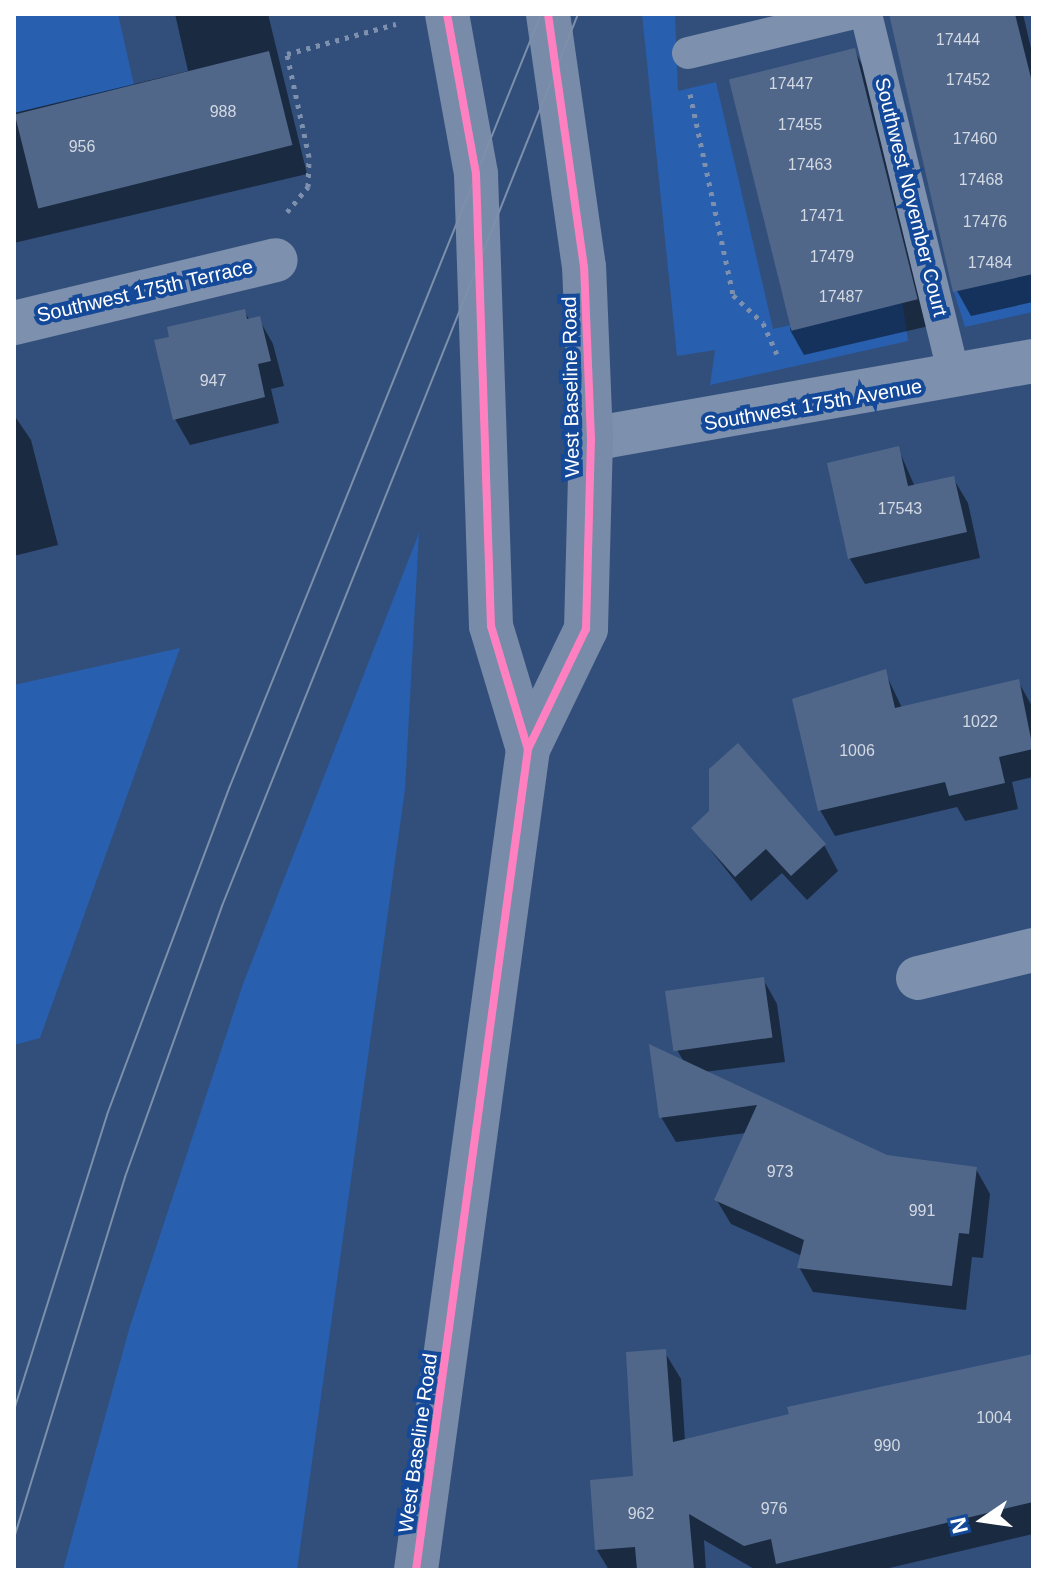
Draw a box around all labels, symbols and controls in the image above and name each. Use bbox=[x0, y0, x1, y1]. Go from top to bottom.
house number: 17444 bbox=[936, 30, 980, 50]
house number: 17452 bbox=[946, 70, 990, 90]
house number: 17447 bbox=[769, 74, 813, 94]
street label: Southwest November Court bbox=[870, 75, 952, 319]
house number: 988 bbox=[210, 102, 236, 122]
house number: 17455 bbox=[778, 115, 822, 135]
house number: 17460 bbox=[953, 129, 997, 149]
house number: 956 bbox=[69, 137, 95, 157]
house number: 17463 bbox=[788, 155, 832, 175]
house number: 17468 bbox=[959, 170, 1003, 190]
house number: 17471 bbox=[800, 206, 844, 226]
house number: 17476 bbox=[963, 212, 1007, 232]
house number: 17479 bbox=[810, 247, 854, 267]
house number: 17484 bbox=[968, 253, 1012, 273]
street label: Southwest 175th Terrace bbox=[35, 254, 255, 328]
house number: 17487 bbox=[819, 287, 863, 307]
street label: West Baseline Road bbox=[557, 296, 585, 478]
house number: 947 bbox=[200, 371, 226, 391]
street label: Southwest 175th Avenue bbox=[702, 374, 924, 436]
house number: 17543 bbox=[878, 499, 922, 519]
house number: 1022 bbox=[962, 712, 998, 732]
house number: 1006 bbox=[839, 741, 875, 761]
house number: 973 bbox=[767, 1162, 793, 1182]
house number: 991 bbox=[909, 1201, 935, 1221]
street label: West Baseline Road bbox=[394, 1352, 442, 1534]
house number: 1004 bbox=[976, 1408, 1012, 1428]
house number: 990 bbox=[874, 1436, 900, 1456]
north arrow bbox=[943, 1480, 1023, 1560]
house number: 976 bbox=[761, 1499, 787, 1519]
house number: 962 bbox=[628, 1504, 654, 1524]
text: N bbox=[945, 1515, 973, 1536]

